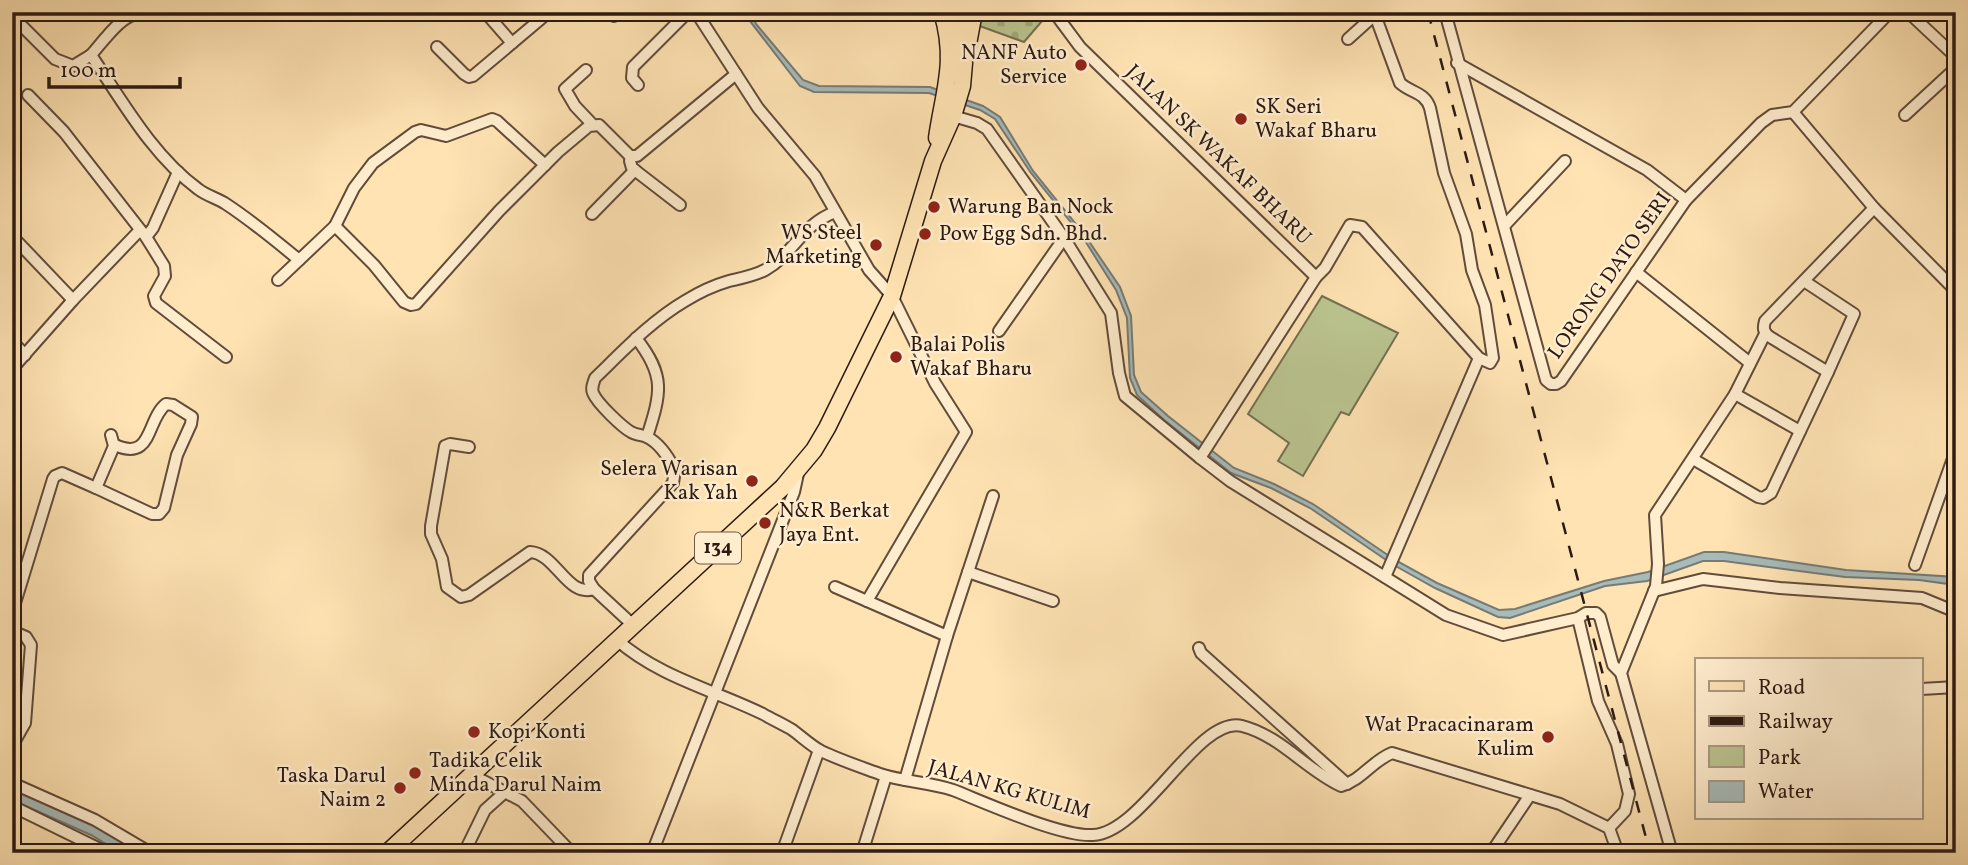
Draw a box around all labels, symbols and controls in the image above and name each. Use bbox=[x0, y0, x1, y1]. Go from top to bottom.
place label: NANF Auto Service bbox=[961, 39, 1067, 92]
scale bar bbox=[49, 46, 180, 90]
text: 100 m bbox=[60, 57, 117, 86]
marker: NANF Auto Service bbox=[1073, 57, 1089, 73]
street label: JALAN SK WAKAF BHARU bbox=[1119, 58, 1317, 252]
place label: SK Seri Wakaf Bharu bbox=[1255, 93, 1377, 146]
marker: SK Seri Wakaf Bharu bbox=[1233, 111, 1249, 127]
street label: LORONG DATO SERI bbox=[1541, 187, 1679, 365]
place label: Warung Ban Nock bbox=[948, 193, 1114, 222]
marker: Warung Ban Nock bbox=[926, 199, 942, 215]
place label: WS Steel Marketing bbox=[765, 219, 862, 272]
place label: Pow Egg Sdn. Bhd. bbox=[939, 220, 1107, 249]
marker: Pow Egg Sdn. Bhd. bbox=[917, 226, 933, 242]
marker: WS Steel Marketing bbox=[868, 237, 884, 253]
place label: Balai Polis Wakaf Bharu bbox=[910, 331, 1032, 384]
marker: Balai Polis Wakaf Bharu bbox=[888, 349, 904, 365]
place label: Selera Warisan Kak Yah bbox=[600, 455, 738, 508]
marker: Selera Warisan Kak Yah bbox=[744, 473, 760, 489]
place label: N&R Berkat Jaya Ent. bbox=[779, 497, 890, 550]
marker: N&R Berkat Jaya Ent. bbox=[757, 515, 773, 531]
road number: 134 bbox=[695, 533, 741, 564]
legend bbox=[1695, 658, 1923, 820]
text: Road bbox=[1758, 674, 1805, 703]
text: Railway bbox=[1758, 708, 1834, 737]
place label: Wat Pracacinaram Kulim bbox=[1365, 711, 1534, 764]
place label: Kopi Konti bbox=[488, 718, 586, 747]
marker: Kopi Konti bbox=[466, 724, 482, 740]
marker: Wat Pracacinaram Kulim bbox=[1540, 729, 1556, 745]
text: Park bbox=[1758, 744, 1801, 773]
place label: Tadika Celik Minda Darul Naim bbox=[429, 747, 602, 800]
street label: JALAN KG KULIM bbox=[924, 753, 1094, 827]
place label: Taska Darul Naim 2 bbox=[277, 762, 386, 815]
marker: Tadika Celik Minda Darul Naim bbox=[407, 765, 423, 781]
text: Water bbox=[1758, 778, 1814, 807]
marker: Taska Darul Naim 2 bbox=[392, 780, 408, 796]

